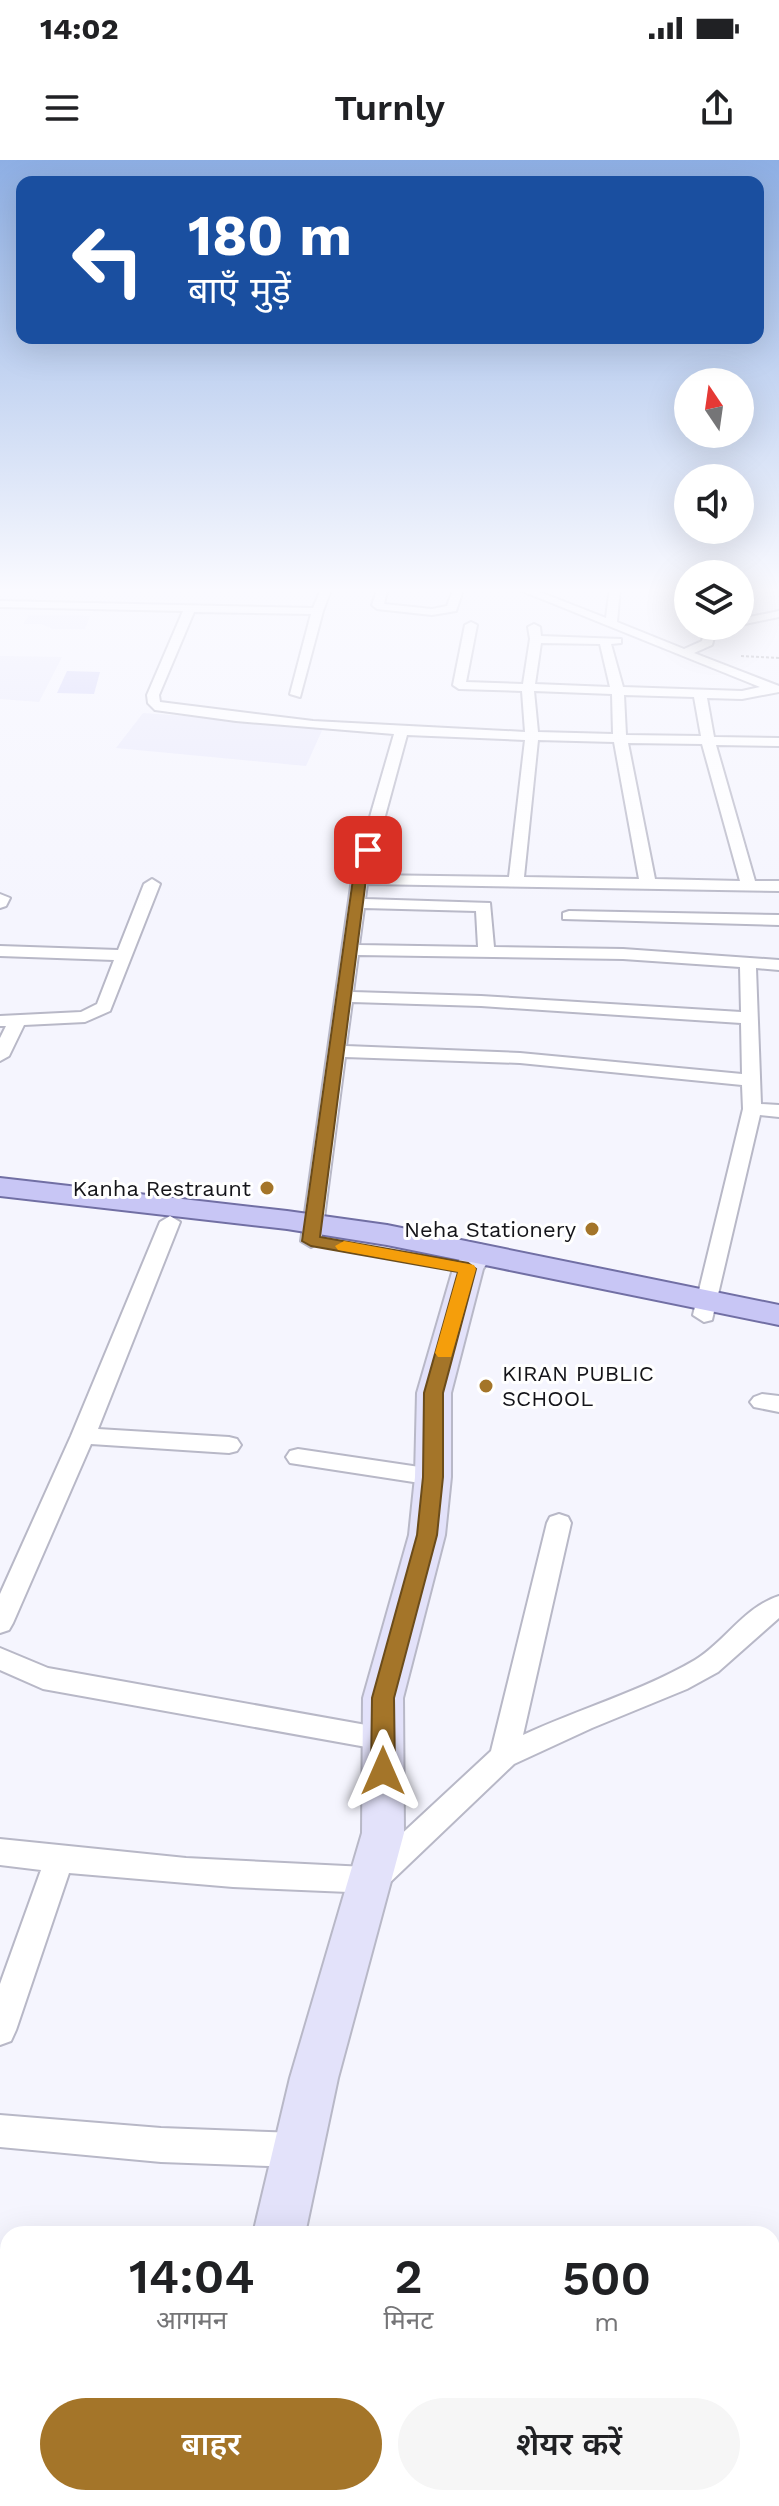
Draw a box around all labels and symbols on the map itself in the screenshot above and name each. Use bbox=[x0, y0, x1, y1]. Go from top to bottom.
north arrow bbox=[674, 368, 754, 448]
pin bbox=[334, 816, 402, 884]
place label: Kanha Restraunt bbox=[73, 1176, 251, 1201]
marker: Kanha Restraunt bbox=[258, 1179, 276, 1197]
place label: Neha Stationery bbox=[404, 1217, 577, 1242]
marker: Neha Stationery bbox=[583, 1220, 601, 1238]
place label: KIRAN PUBLIC SCHOOL bbox=[502, 1361, 654, 1411]
marker: KIRAN PUBLIC SCHOOL bbox=[477, 1377, 495, 1395]
position arrow bbox=[341, 1729, 425, 1813]

